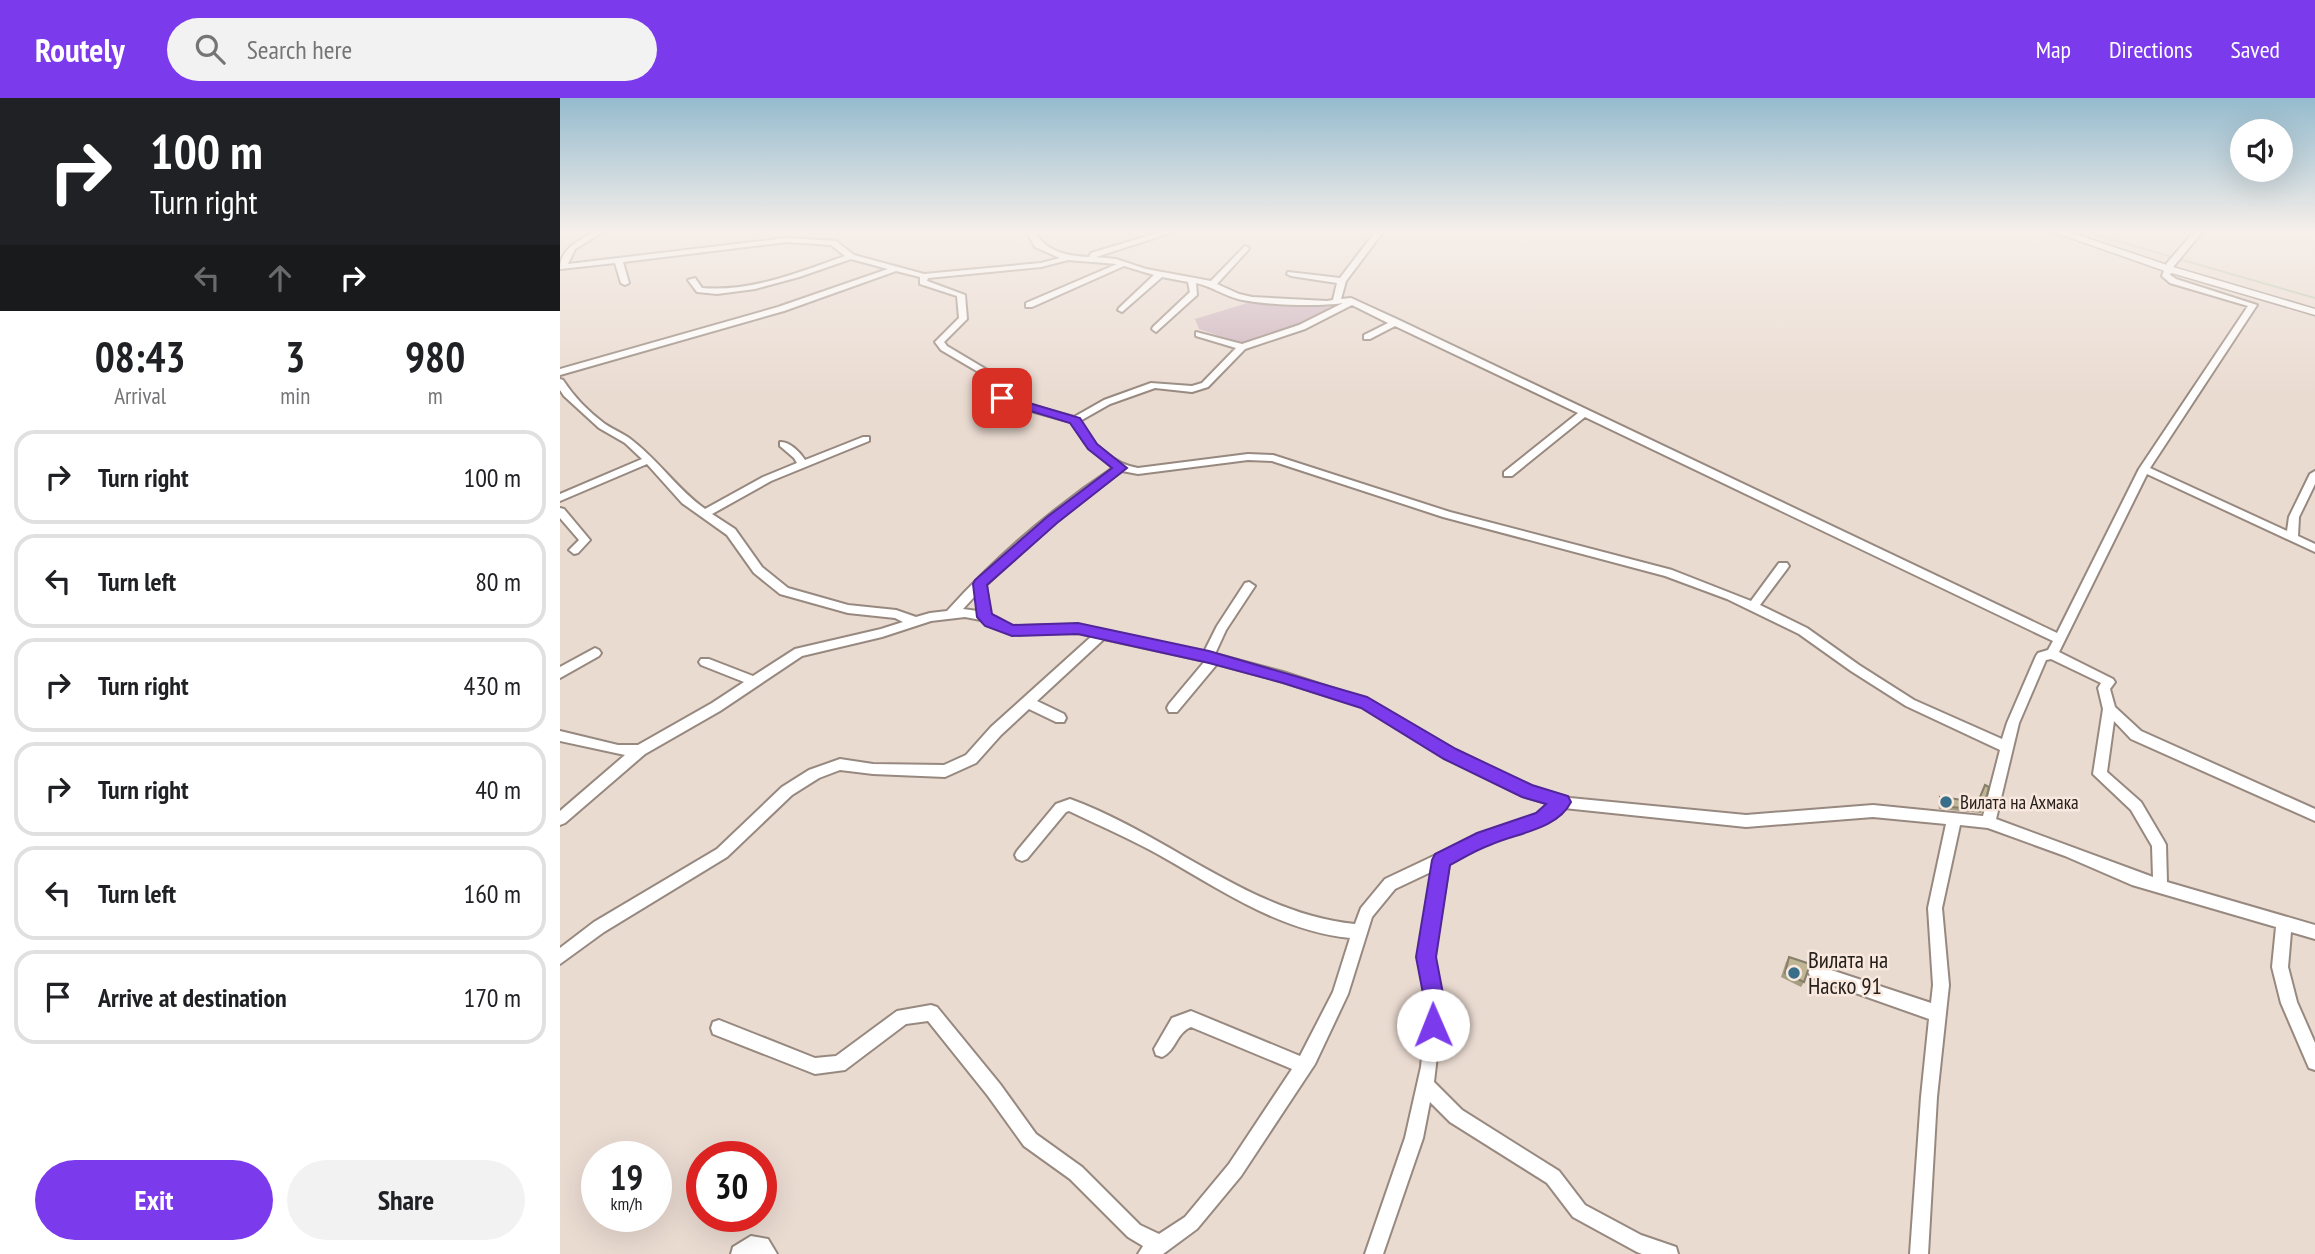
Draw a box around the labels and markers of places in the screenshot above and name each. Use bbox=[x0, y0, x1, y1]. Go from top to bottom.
pin bbox=[972, 368, 1032, 428]
place label: Вилата на Ахмака bbox=[1960, 790, 2079, 814]
marker: Вилата на Ахмака bbox=[1938, 794, 1954, 810]
place label: Вилата на Наско 91 bbox=[1808, 945, 1888, 1000]
marker: Вилата на Наско 91 bbox=[1786, 965, 1802, 981]

